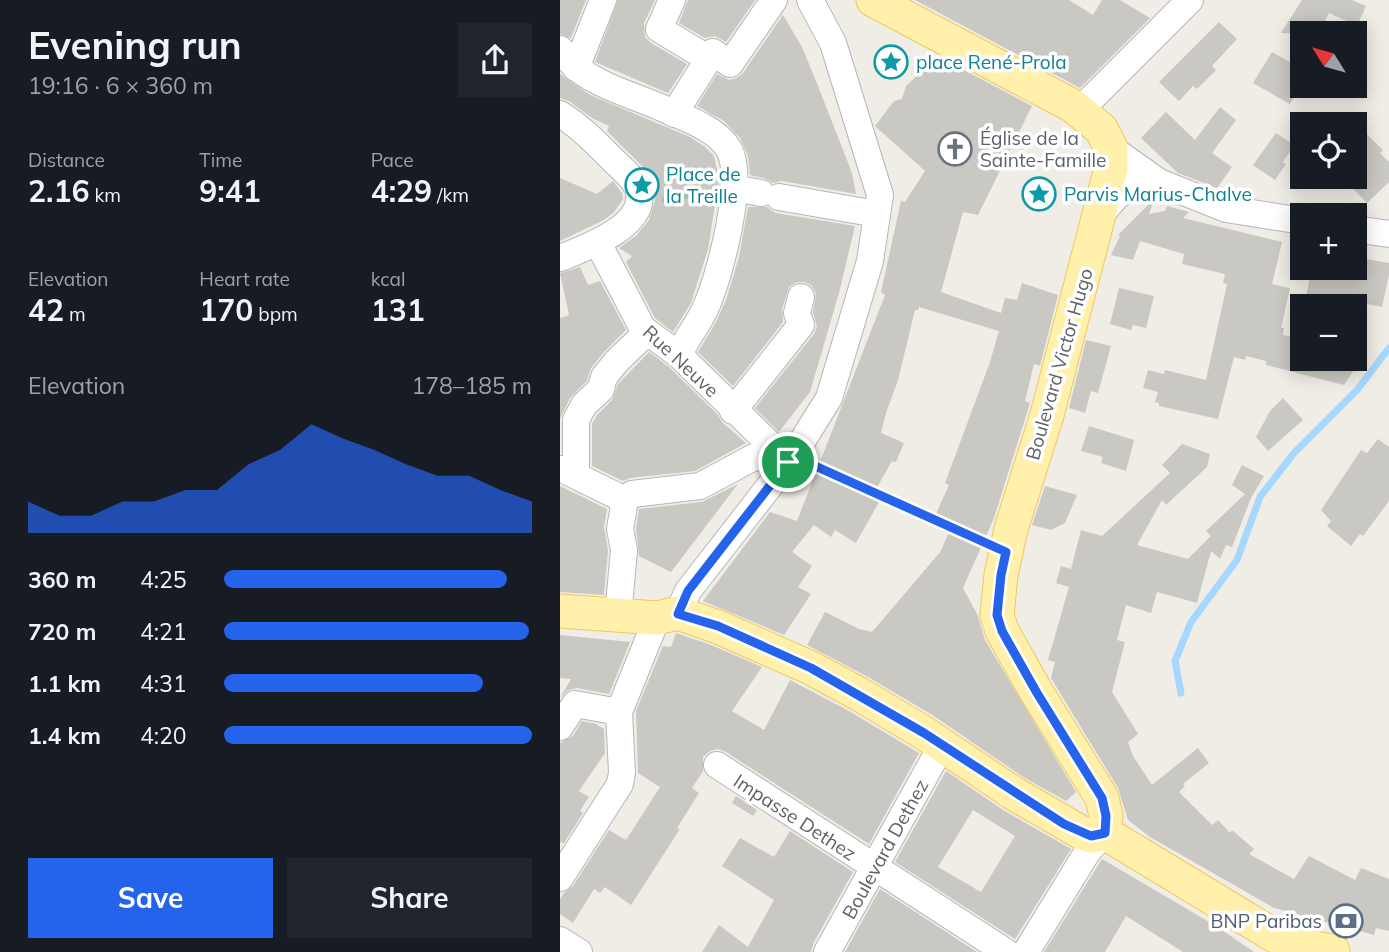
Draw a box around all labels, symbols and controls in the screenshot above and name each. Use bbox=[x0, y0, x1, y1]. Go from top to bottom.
text: Evening run bbox=[28, 21, 242, 69]
north arrow bbox=[1290, 21, 1367, 98]
map controls bbox=[1290, 21, 1367, 371]
button: share bbox=[458, 23, 532, 97]
place icon: place René-Prola bbox=[872, 43, 910, 81]
place label: place René-Prola bbox=[916, 50, 1067, 74]
text: 19:16 · 6 × 360 m bbox=[28, 71, 213, 100]
button: locate bbox=[1290, 112, 1367, 189]
place label: Église de la Sainte-Famille bbox=[980, 126, 1106, 172]
church icon: Église de la Sainte-Famille bbox=[936, 130, 974, 168]
text: Distance bbox=[28, 148, 105, 172]
text: Time bbox=[199, 148, 242, 172]
text: Pace bbox=[371, 148, 414, 172]
place label: Place de la Treille bbox=[666, 162, 741, 208]
place icon: Place de la Treille bbox=[623, 166, 661, 204]
text: 2.16 bbox=[28, 172, 89, 210]
text: 9:41 bbox=[199, 172, 261, 210]
text: 4:29 bbox=[371, 172, 432, 210]
place icon: Parvis Marius-Chalve bbox=[1020, 175, 1058, 213]
place label: Parvis Marius-Chalve bbox=[1064, 182, 1252, 206]
text: km bbox=[89, 183, 121, 207]
text: /km bbox=[432, 183, 469, 207]
button: + bbox=[1290, 203, 1367, 280]
street label: Boulevard Victor Hugo bbox=[1020, 265, 1098, 463]
text: Elevation bbox=[28, 267, 108, 291]
text: Heart rate bbox=[199, 267, 290, 291]
text: kcal bbox=[371, 267, 405, 291]
text: 42 bbox=[28, 291, 64, 329]
text: 170 bbox=[199, 291, 253, 329]
text: 131 bbox=[371, 291, 425, 329]
button: − bbox=[1290, 294, 1367, 371]
text: m bbox=[64, 302, 86, 326]
text: bpm bbox=[253, 302, 298, 326]
street label: Rue Neuve bbox=[638, 320, 724, 402]
text: Elevation bbox=[28, 371, 125, 400]
text: 178–185 m bbox=[411, 371, 532, 400]
pin bbox=[758, 432, 818, 492]
icon: arrive bbox=[769, 443, 807, 481]
text: 360 m bbox=[28, 565, 96, 594]
text: 4:25 bbox=[140, 565, 187, 594]
text: 720 m bbox=[28, 617, 96, 646]
text: 4:21 bbox=[140, 617, 187, 646]
text: 1.1 km bbox=[28, 669, 101, 698]
text: 4:31 bbox=[140, 669, 187, 698]
text: 1.4 km bbox=[28, 721, 101, 750]
text: 4:20 bbox=[140, 721, 187, 750]
street label: Impasse Dethez bbox=[729, 769, 861, 866]
street label: Boulevard Dethez bbox=[837, 775, 933, 923]
button: Save bbox=[28, 858, 273, 938]
button: Share bbox=[287, 858, 532, 938]
bank icon: BNP Paribas bbox=[1327, 902, 1365, 940]
place label: BNP Paribas bbox=[1211, 909, 1322, 933]

